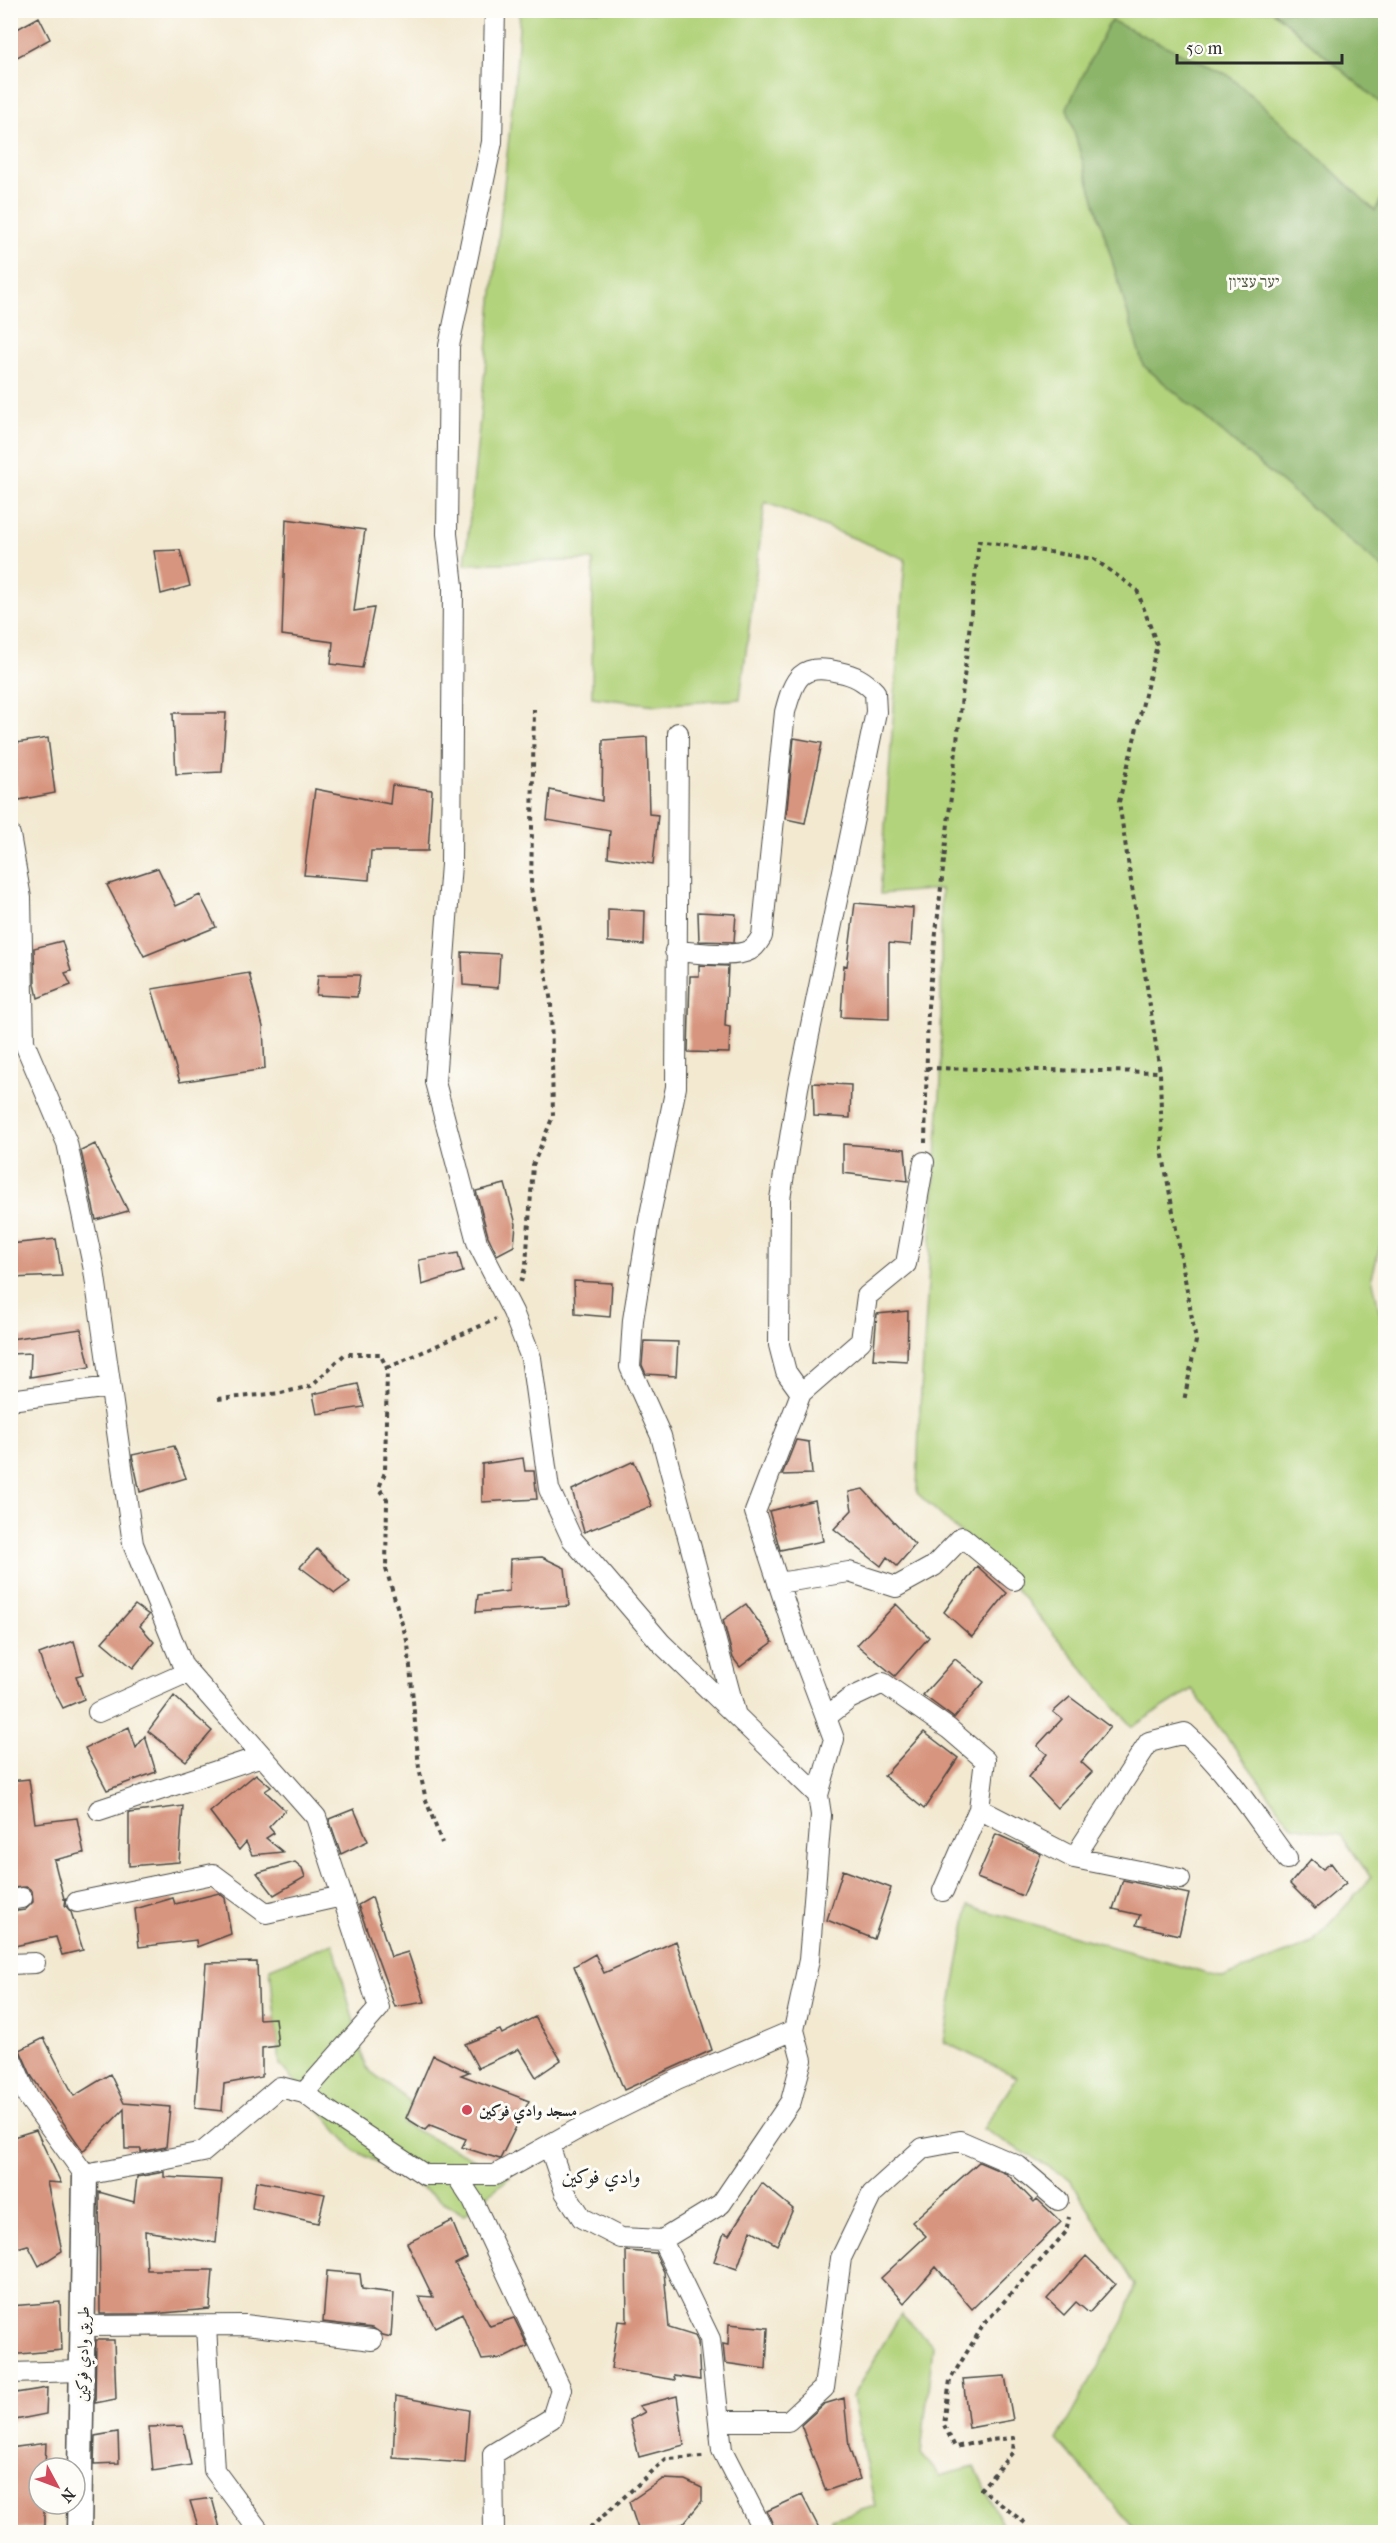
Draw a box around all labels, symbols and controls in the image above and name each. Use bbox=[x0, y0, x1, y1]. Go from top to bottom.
scale bar bbox=[1177, 27, 1342, 65]
text: 50 m bbox=[1186, 38, 1223, 59]
park label: יער עציון bbox=[1229, 272, 1279, 291]
place label: مسجد وادي فوكين bbox=[479, 2101, 577, 2124]
marker: مسجد وادي فوكين bbox=[460, 2103, 474, 2117]
district label: وادي فوكين bbox=[561, 2165, 641, 2192]
street label: طريق وادي فوکين bbox=[72, 2306, 96, 2402]
north arrow bbox=[27, 2456, 87, 2516]
text: N bbox=[56, 2485, 79, 2507]

